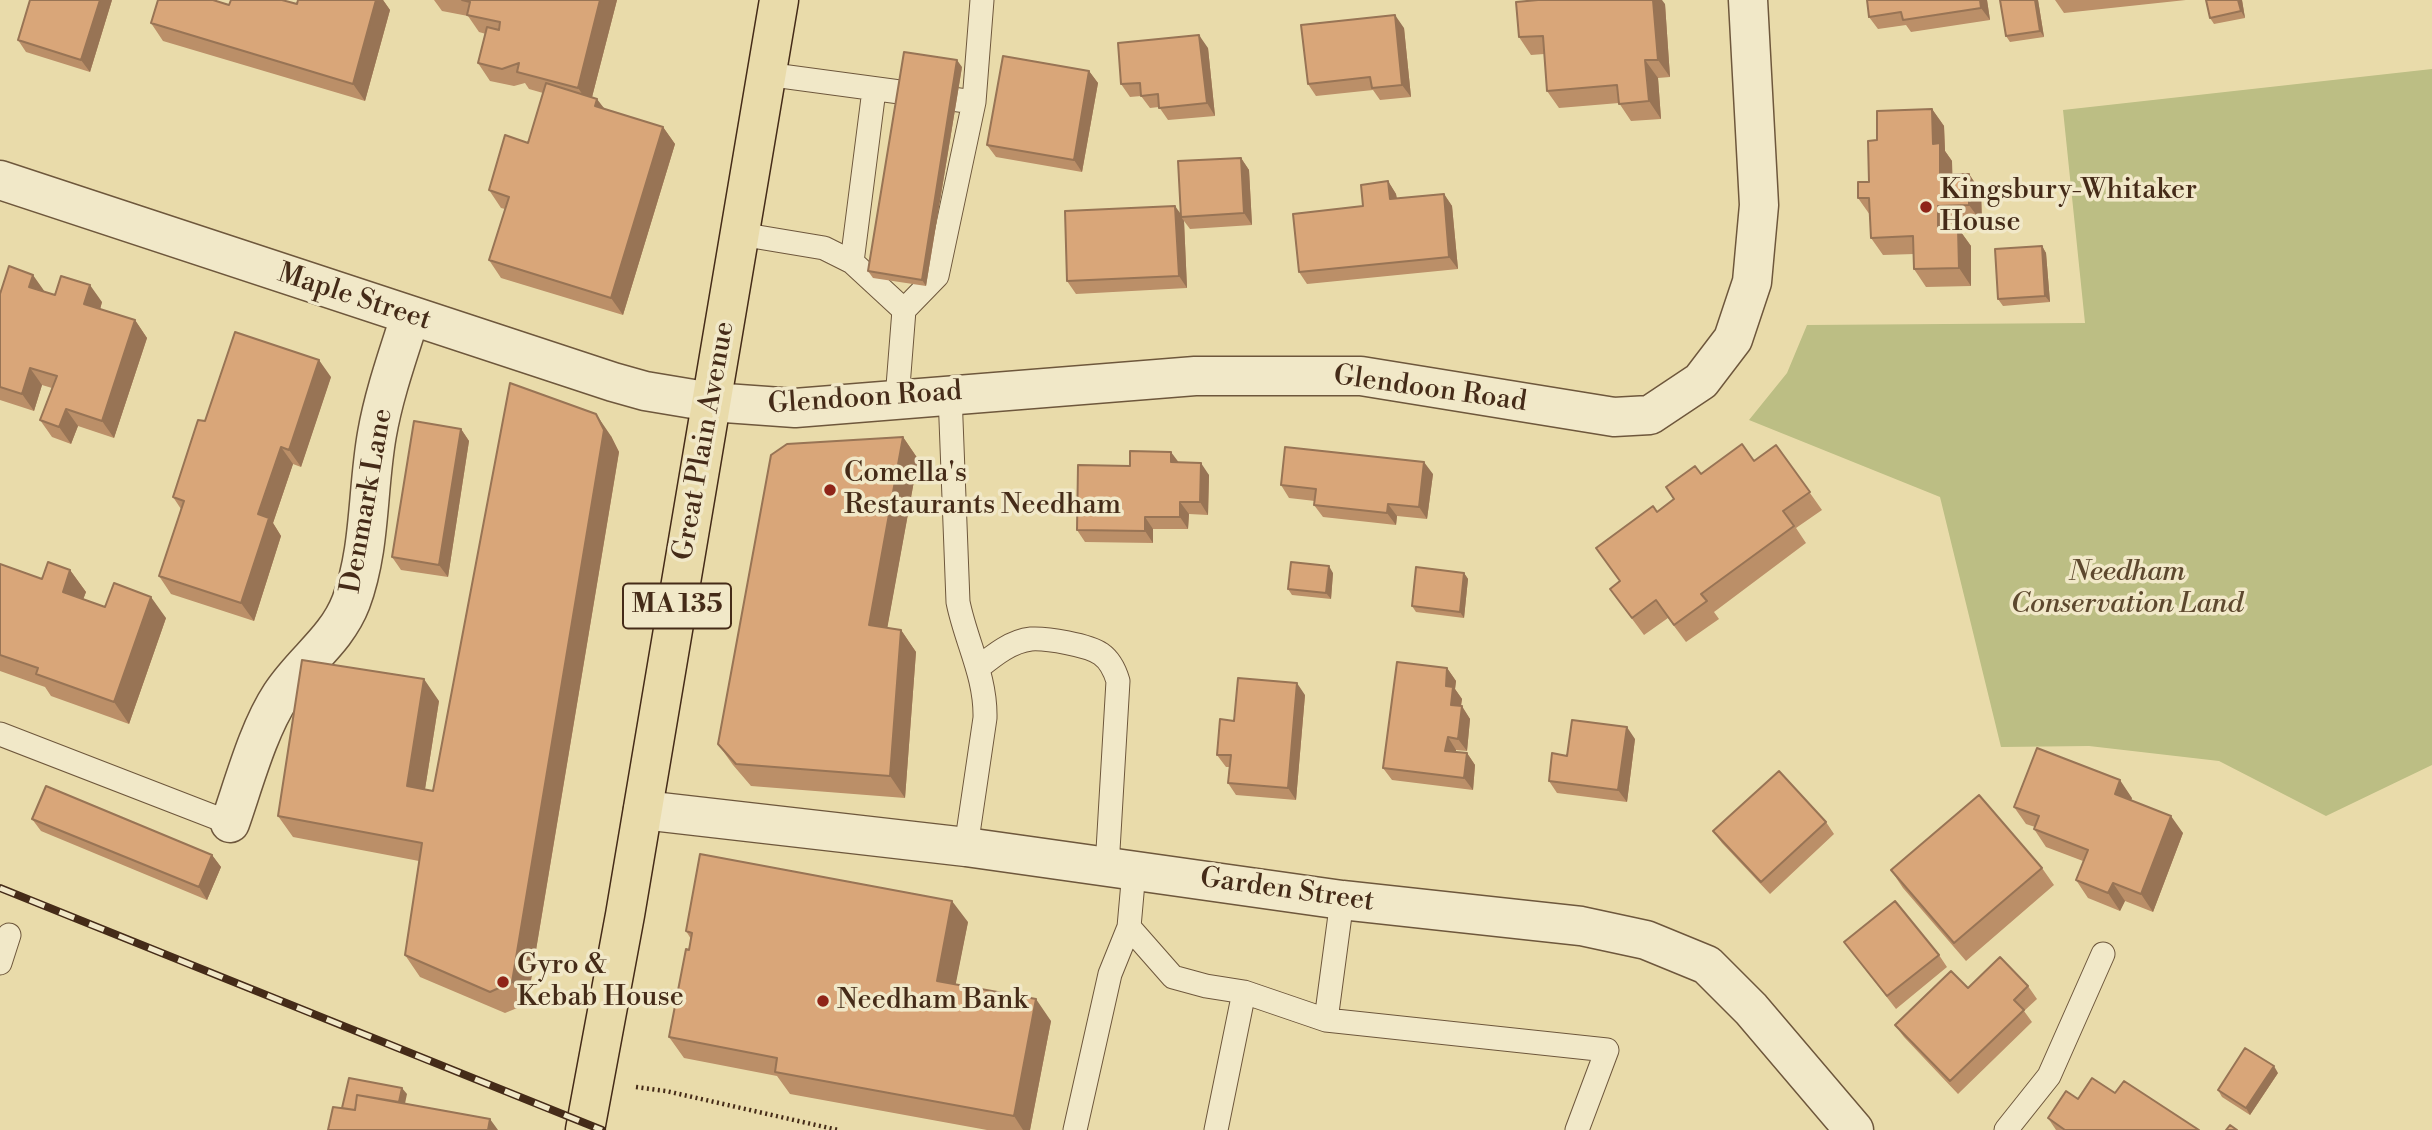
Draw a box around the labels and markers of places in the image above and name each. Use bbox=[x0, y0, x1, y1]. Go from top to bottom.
place label: Kingsbury-Whitaker House bbox=[1940, 174, 2197, 240]
marker: Kingsbury-Whitaker House bbox=[1918, 199, 1934, 215]
place label: Comella's Restaurants Needham bbox=[844, 457, 1121, 523]
marker: Comella's Restaurants Needham bbox=[822, 482, 838, 498]
place label: Gyro & Kebab House bbox=[517, 949, 684, 1015]
marker: Gyro & Kebab House bbox=[495, 974, 511, 990]
place label: Needham Bank bbox=[837, 984, 1028, 1018]
marker: Needham Bank bbox=[815, 993, 831, 1009]

